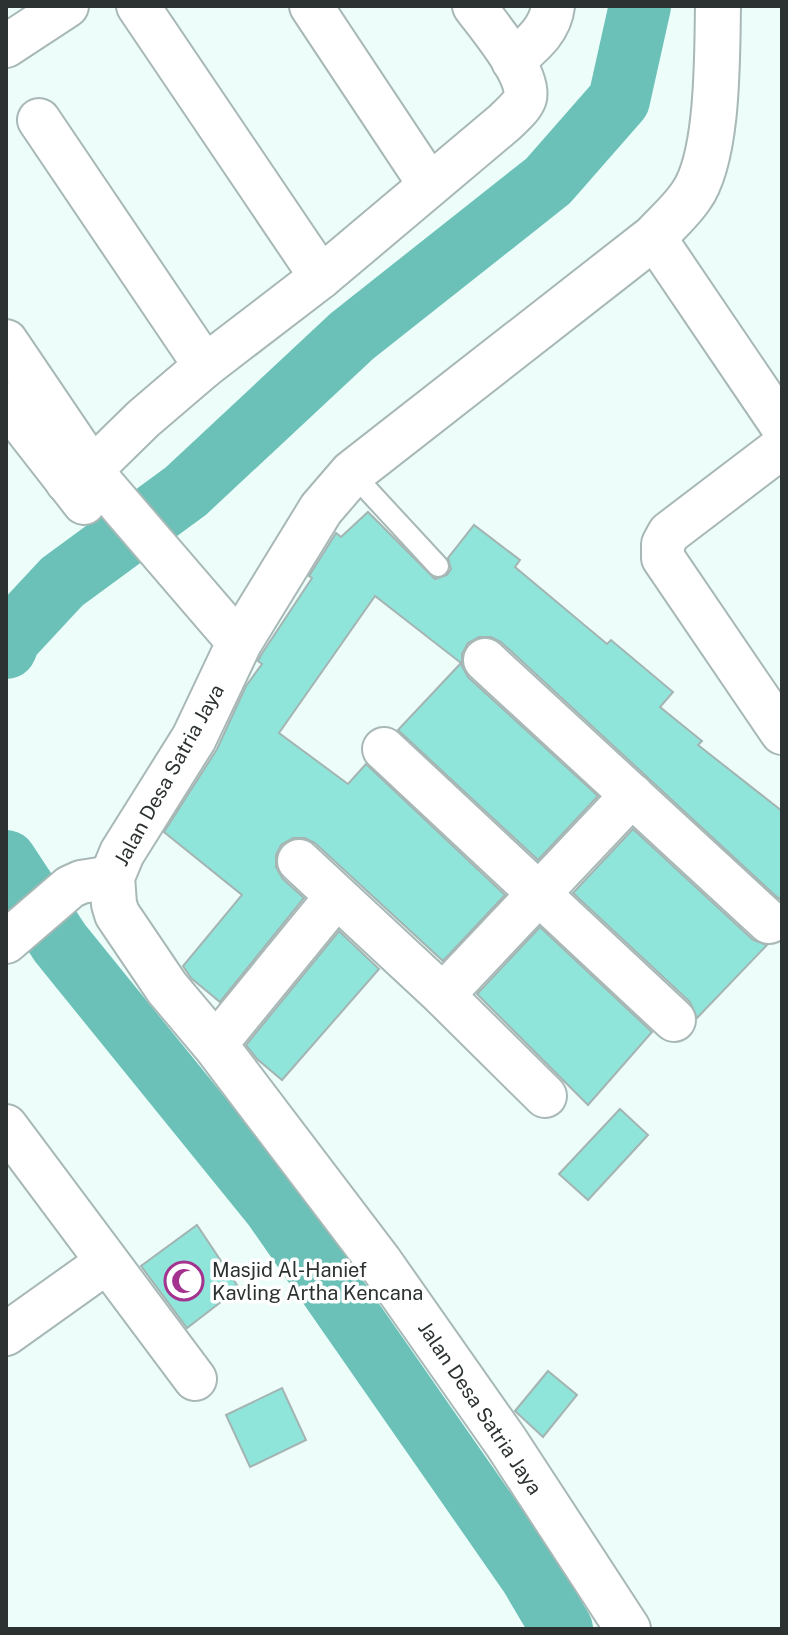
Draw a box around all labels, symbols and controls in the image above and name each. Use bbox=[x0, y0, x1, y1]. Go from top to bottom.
street label: Jalan Desa Satria Jaya bbox=[109, 680, 229, 870]
place label: Masjid Al-Hanief Kavling Artha Kencana bbox=[212, 1258, 423, 1305]
mosque icon: Masjid Al-Hanief Kavling Artha Kencana bbox=[163, 1260, 205, 1302]
street label: Jalan Desa Satria Jaya bbox=[413, 1317, 547, 1499]

